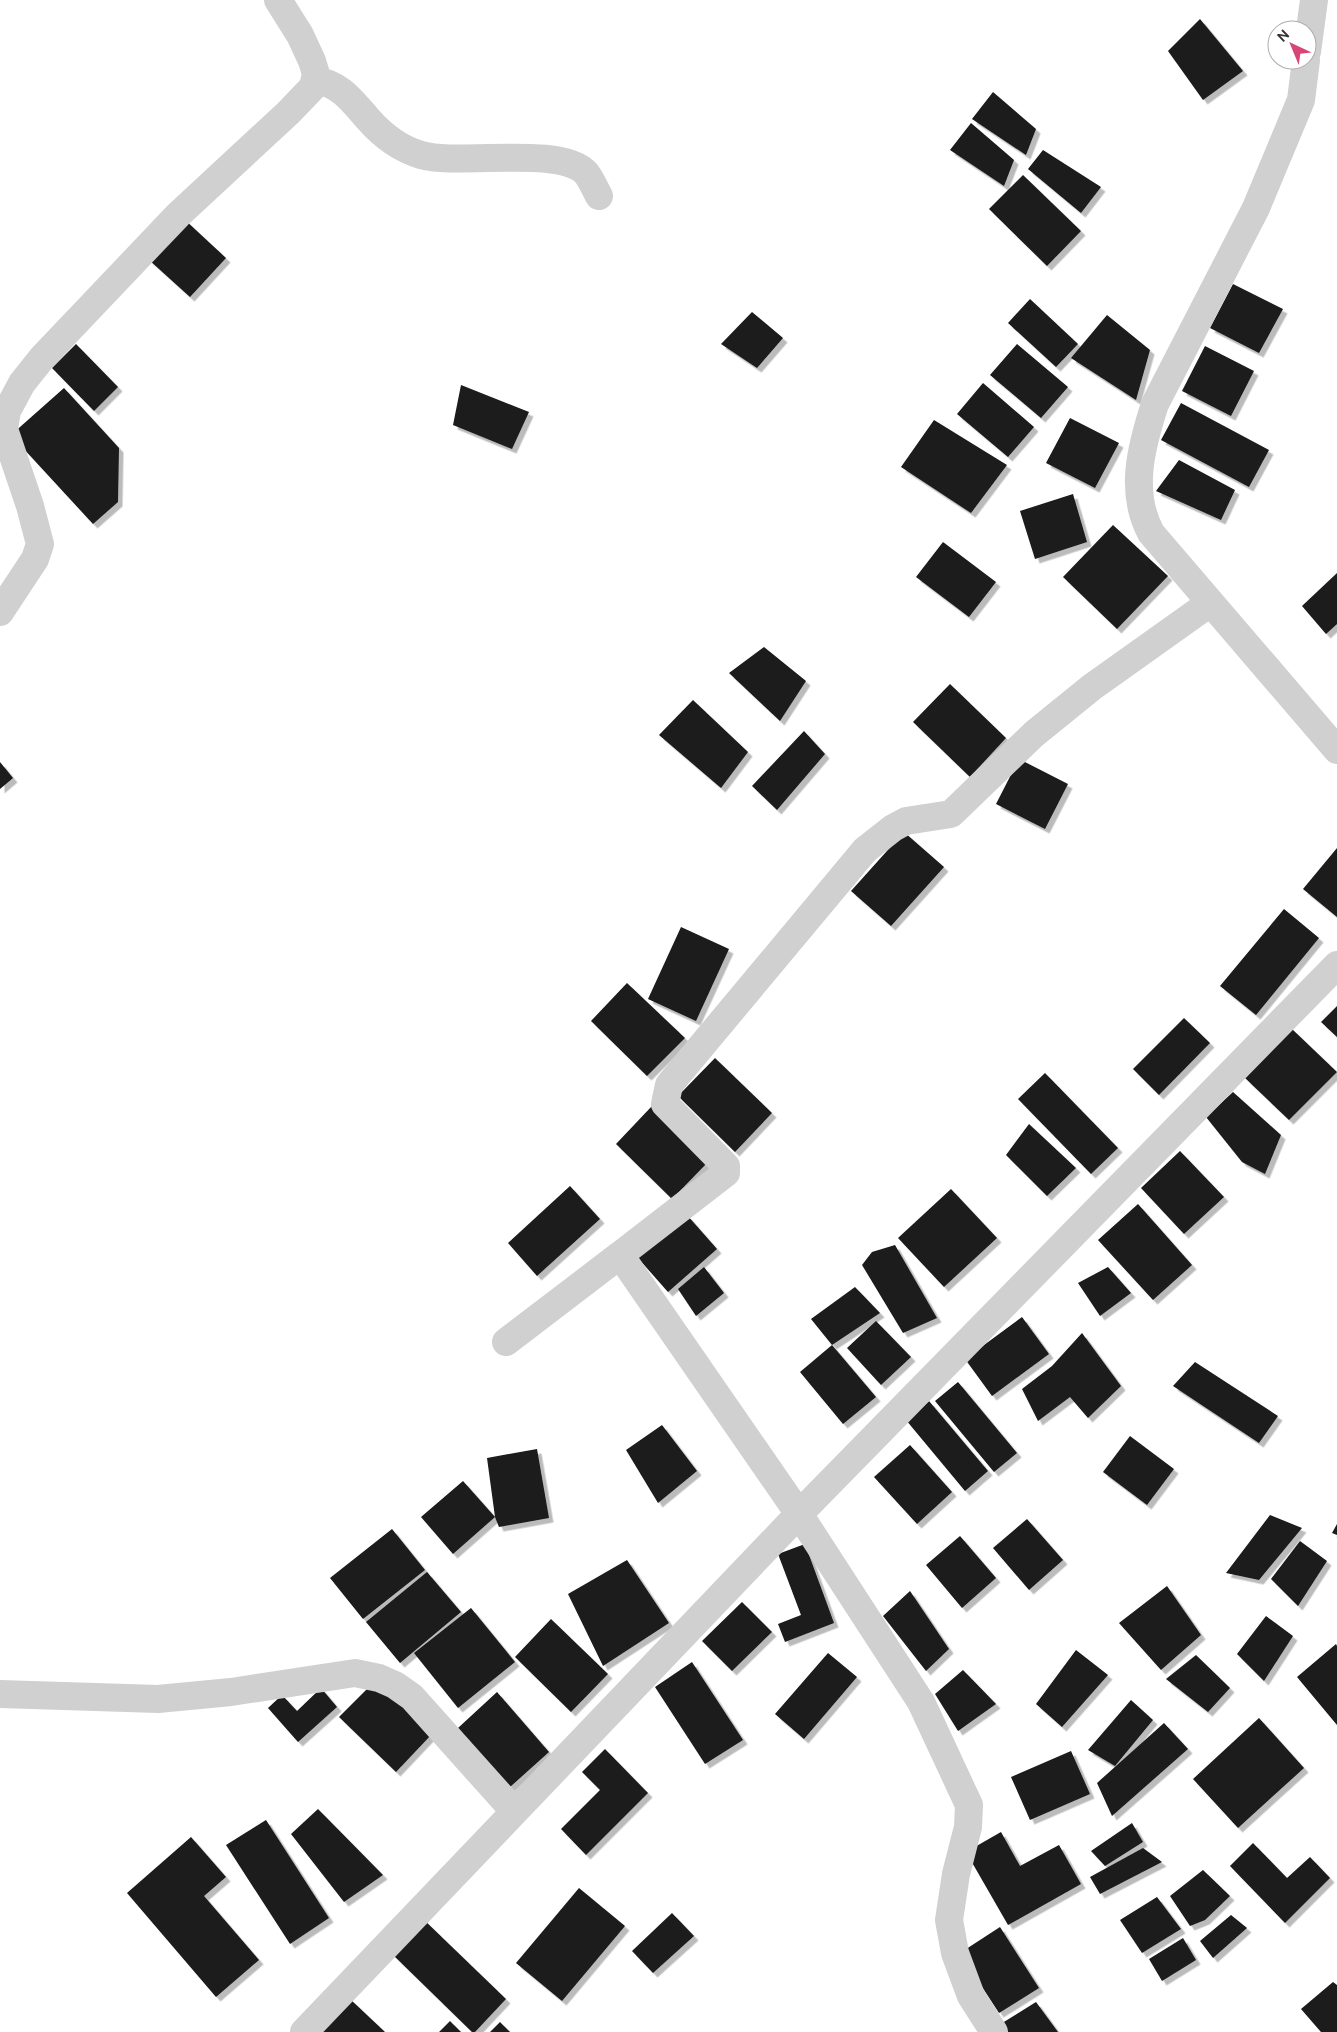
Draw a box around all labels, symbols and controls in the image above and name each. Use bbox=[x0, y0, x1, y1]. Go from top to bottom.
north arrow bbox=[1267, 20, 1317, 70]
text: N bbox=[1274, 26, 1292, 45]

